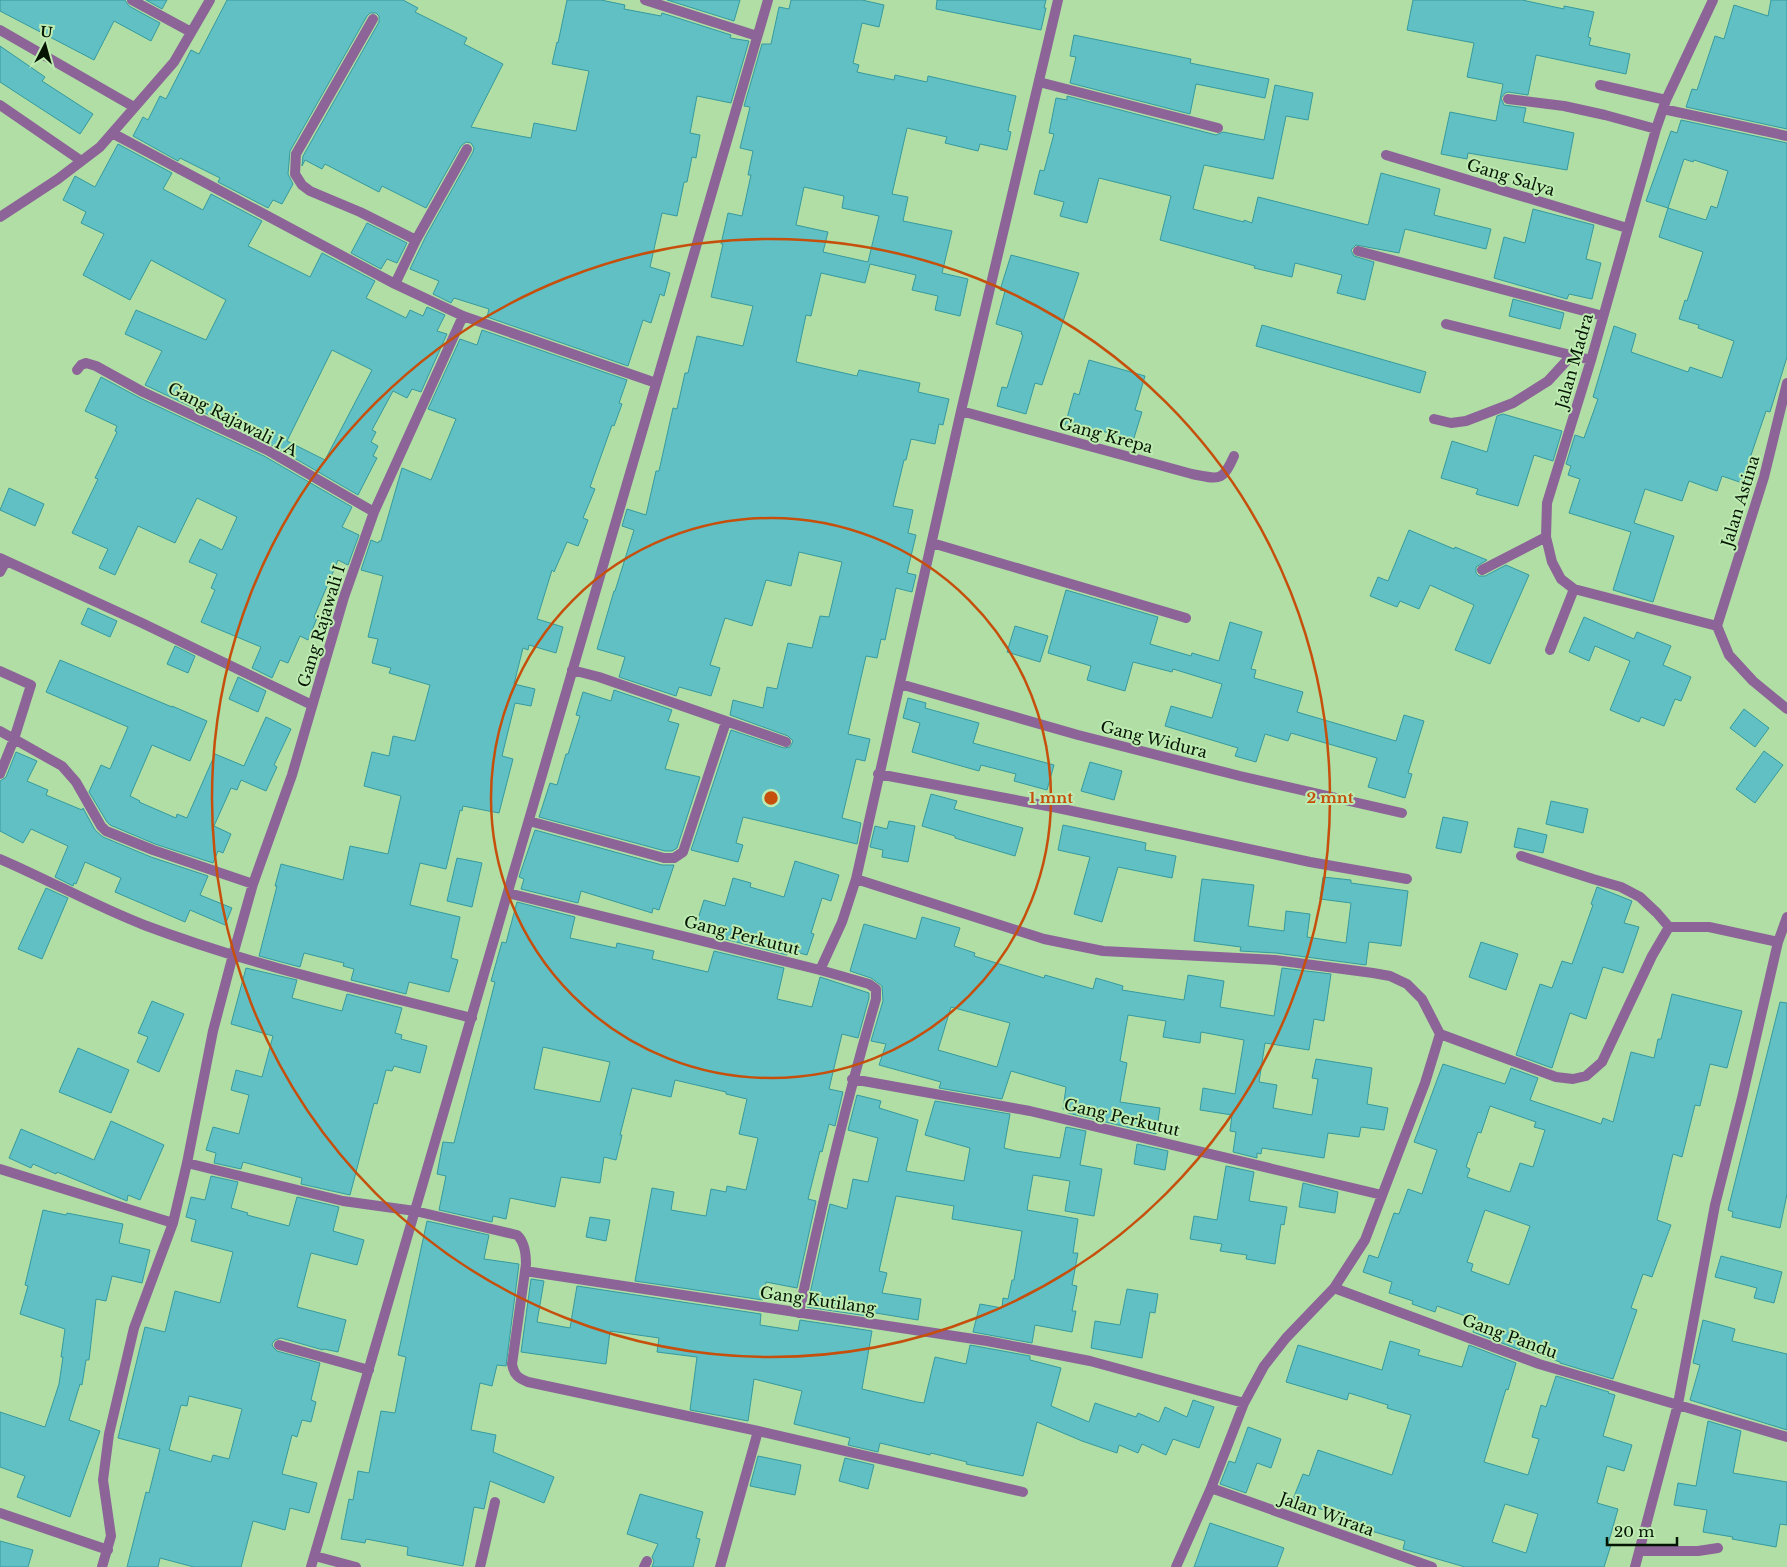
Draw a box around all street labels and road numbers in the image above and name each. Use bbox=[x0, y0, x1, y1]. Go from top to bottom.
street label: Gang Salya bbox=[1465, 154, 1558, 200]
street label: Jalan Madra bbox=[1550, 311, 1597, 413]
street label: Gang Rajawali I A bbox=[165, 378, 302, 461]
street label: Gang Krepa bbox=[1057, 413, 1155, 457]
street label: Jalan Astina bbox=[1716, 453, 1763, 551]
street label: Gang Rajawali I bbox=[293, 562, 349, 690]
street label: Gang Widura bbox=[1099, 716, 1210, 762]
street label: Gang Perkutut bbox=[682, 911, 802, 959]
street label: Gang Perkutut bbox=[1062, 1094, 1182, 1140]
street label: Gang Kutilang bbox=[759, 1282, 878, 1318]
street label: Gang Pandu bbox=[1460, 1309, 1561, 1363]
street label: Jalan Wirata bbox=[1275, 1487, 1377, 1540]

